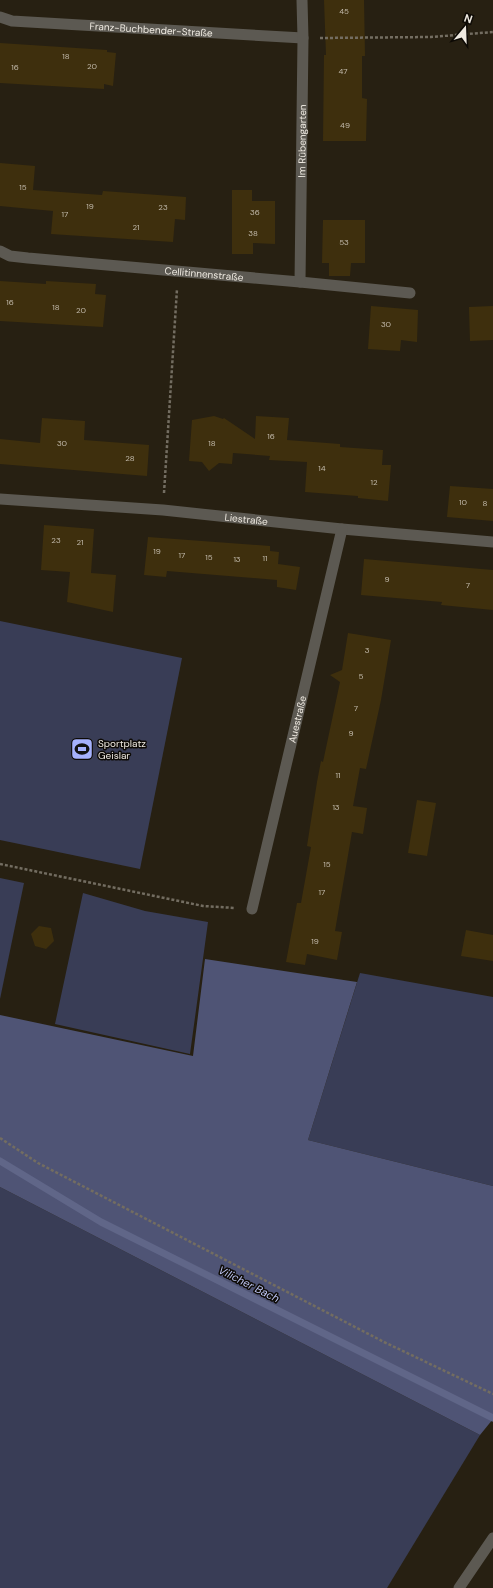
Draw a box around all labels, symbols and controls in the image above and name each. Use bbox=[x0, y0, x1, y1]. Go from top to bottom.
house number: 45 bbox=[339, 6, 349, 16]
north arrow bbox=[445, 8, 485, 48]
text: N bbox=[462, 11, 474, 26]
street label: Franz-Buchbender-Straße bbox=[89, 19, 213, 39]
house number: 18 bbox=[62, 51, 70, 61]
house number: 20 bbox=[87, 61, 98, 71]
house number: 16 bbox=[11, 62, 19, 72]
house number: 47 bbox=[338, 66, 348, 76]
street label: Im Rübengarten bbox=[295, 104, 309, 178]
house number: 49 bbox=[340, 120, 350, 130]
house number: 15 bbox=[19, 182, 27, 192]
house number: 19 bbox=[86, 201, 94, 211]
house number: 23 bbox=[158, 202, 168, 212]
house number: 36 bbox=[250, 207, 260, 217]
house number: 17 bbox=[62, 209, 68, 219]
house number: 21 bbox=[132, 222, 140, 232]
house number: 38 bbox=[248, 228, 258, 238]
house number: 53 bbox=[339, 237, 349, 247]
street label: Cellitinnenstraße bbox=[164, 264, 244, 284]
house number: 16 bbox=[6, 297, 14, 307]
house number: 18 bbox=[52, 302, 60, 312]
house number: 20 bbox=[76, 305, 87, 315]
house number: 30 bbox=[381, 319, 392, 329]
house number: 16 bbox=[267, 431, 275, 441]
house number: 30 bbox=[57, 438, 68, 448]
house number: 18 bbox=[208, 438, 216, 448]
house number: 28 bbox=[125, 453, 135, 463]
house number: 14 bbox=[318, 463, 326, 473]
house number: 12 bbox=[370, 477, 378, 487]
house number: 10 bbox=[459, 497, 468, 507]
house number: 8 bbox=[483, 498, 488, 508]
street label: Liestraße bbox=[224, 510, 269, 528]
house number: 23 bbox=[51, 535, 61, 545]
house number: 21 bbox=[76, 537, 84, 547]
house number: 19 bbox=[153, 546, 161, 556]
house number: 17 bbox=[179, 550, 185, 560]
house number: 15 bbox=[205, 552, 213, 562]
house number: 11 bbox=[263, 553, 268, 563]
house number: 13 bbox=[233, 554, 241, 564]
house number: 9 bbox=[384, 574, 390, 584]
house number: 7 bbox=[466, 580, 470, 590]
house number: 3 bbox=[365, 645, 370, 655]
house number: 5 bbox=[359, 671, 364, 681]
street label: Auestraße bbox=[285, 694, 309, 744]
house number: 7 bbox=[354, 703, 358, 713]
house number: 9 bbox=[348, 728, 354, 738]
sports icon: Sportplatz Geislar bbox=[69, 736, 95, 762]
place label: Sportplatz Geislar bbox=[98, 737, 146, 762]
house number: 11 bbox=[336, 770, 341, 780]
house number: 13 bbox=[332, 802, 340, 812]
house number: 15 bbox=[323, 859, 331, 869]
house number: 17 bbox=[319, 887, 325, 897]
house number: 19 bbox=[311, 936, 319, 946]
water label: Vilicher Bach bbox=[216, 1263, 282, 1305]

